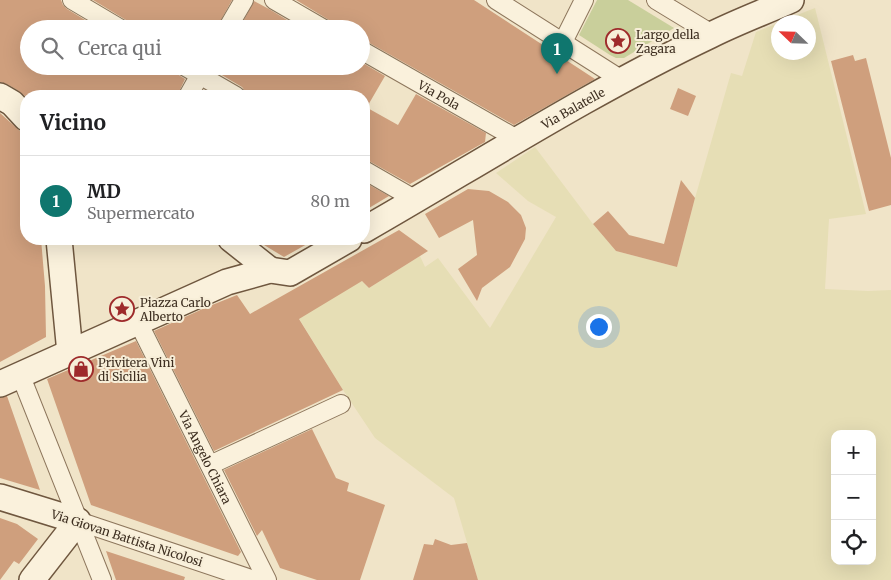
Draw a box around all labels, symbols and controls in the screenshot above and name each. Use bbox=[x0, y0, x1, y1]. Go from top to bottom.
north arrow bbox=[771, 15, 816, 60]
search box bbox=[20, 20, 370, 75]
place label: Largo della Zagara bbox=[636, 27, 700, 56]
place icon: Largo della Zagara bbox=[605, 28, 631, 54]
pin: 1 bbox=[541, 33, 573, 74]
icon: search bbox=[38, 34, 66, 62]
text: Cerca qui bbox=[78, 36, 162, 60]
street label: Via Pola bbox=[415, 76, 463, 113]
street label: Via Balatelle bbox=[538, 84, 607, 132]
text: Vicino bbox=[40, 109, 106, 136]
text: MD bbox=[87, 179, 121, 203]
text: 1 bbox=[52, 191, 60, 211]
text: 80 m bbox=[311, 191, 350, 211]
text: Supermercato bbox=[87, 203, 195, 223]
place label: Piazza Carlo Alberto bbox=[139, 295, 211, 324]
place icon: Piazza Carlo Alberto bbox=[109, 296, 135, 322]
your location bbox=[586, 314, 612, 340]
place label: Privitera Vini di Sicilia bbox=[98, 355, 174, 384]
shop icon: Privitera Vini di Sicilia bbox=[68, 356, 94, 382]
street label: Via Angelo Chiara bbox=[176, 407, 235, 507]
map controls bbox=[831, 430, 876, 565]
button: + bbox=[831, 430, 876, 475]
button: − bbox=[831, 475, 876, 520]
street label: Via Giovan Battista Nicolosi bbox=[48, 506, 205, 570]
button: locate bbox=[831, 520, 876, 565]

